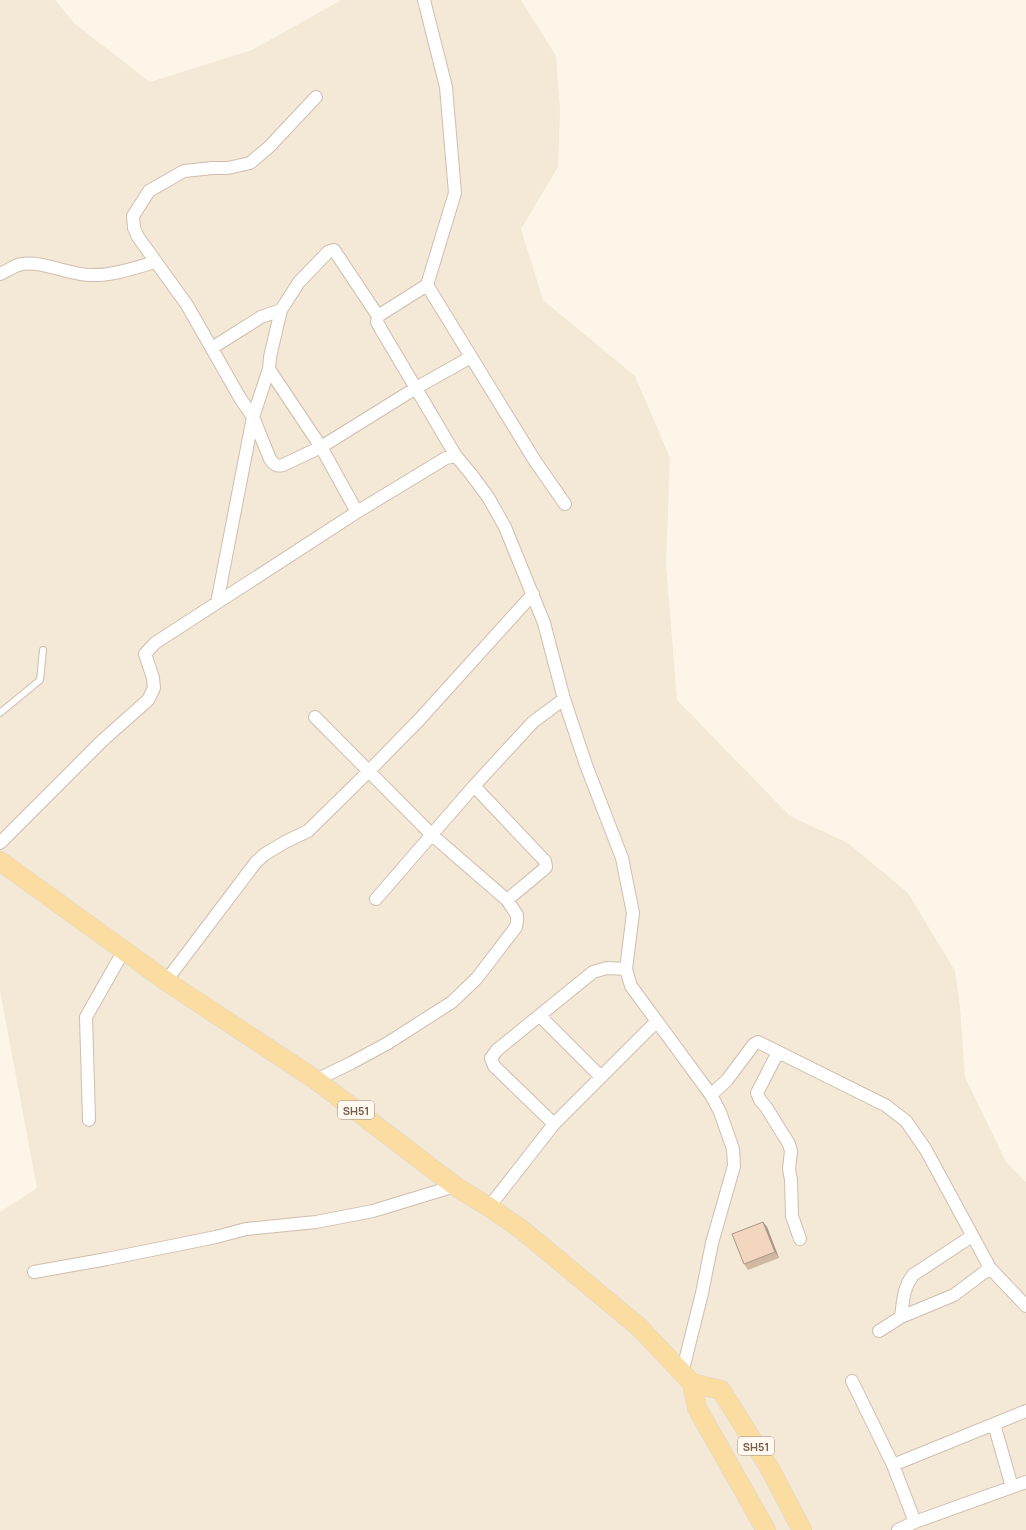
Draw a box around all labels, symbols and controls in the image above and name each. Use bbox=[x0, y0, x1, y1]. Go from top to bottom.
road number: SH51 bbox=[338, 1101, 374, 1119]
road number: SH51 bbox=[738, 1437, 774, 1455]

